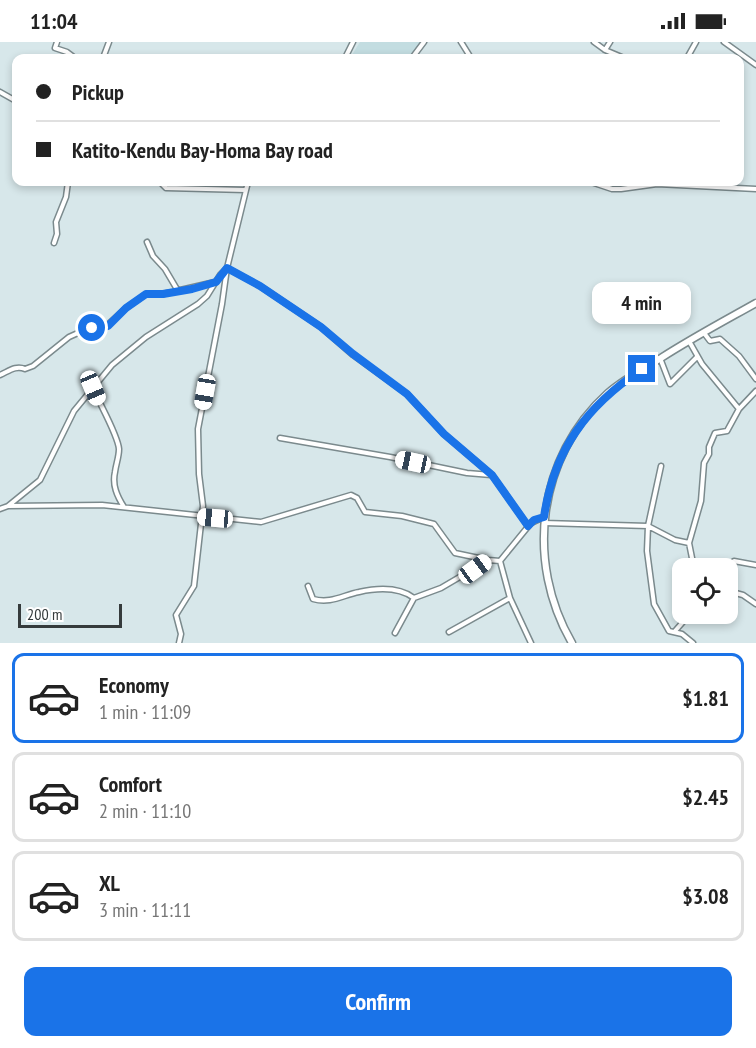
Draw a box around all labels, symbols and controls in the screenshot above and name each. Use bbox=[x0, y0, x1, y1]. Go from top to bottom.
text: 11:04 bbox=[30, 7, 78, 35]
text: Pickup bbox=[72, 78, 124, 106]
text: Katito-Kendu Bay-Homa Bay road bbox=[72, 136, 333, 164]
callout: 4 min bbox=[592, 282, 692, 324]
text: 4 min bbox=[621, 290, 662, 316]
route start bbox=[78, 314, 105, 341]
route end bbox=[628, 355, 655, 382]
car bbox=[78, 368, 108, 408]
car bbox=[193, 373, 217, 411]
car bbox=[394, 449, 432, 475]
car bbox=[196, 507, 234, 529]
car bbox=[455, 551, 495, 587]
map controls bbox=[672, 558, 738, 624]
button: locate bbox=[672, 558, 738, 624]
scale bar bbox=[18, 601, 122, 628]
text: 200 m bbox=[27, 604, 62, 624]
icon: car bbox=[27, 671, 81, 725]
text: Economy bbox=[99, 671, 169, 699]
text: $1.81 bbox=[682, 684, 729, 712]
text: 1 min · 11:09 bbox=[99, 699, 191, 725]
icon: car bbox=[27, 770, 81, 824]
text: Comfort bbox=[99, 770, 162, 798]
text: $2.45 bbox=[682, 783, 729, 811]
text: 2 min · 11:10 bbox=[99, 798, 191, 824]
icon: car bbox=[27, 869, 81, 923]
text: XL bbox=[99, 869, 120, 897]
text: $3.08 bbox=[682, 882, 729, 910]
text: 3 min · 11:11 bbox=[99, 897, 191, 923]
button: Confirm bbox=[24, 967, 732, 1036]

